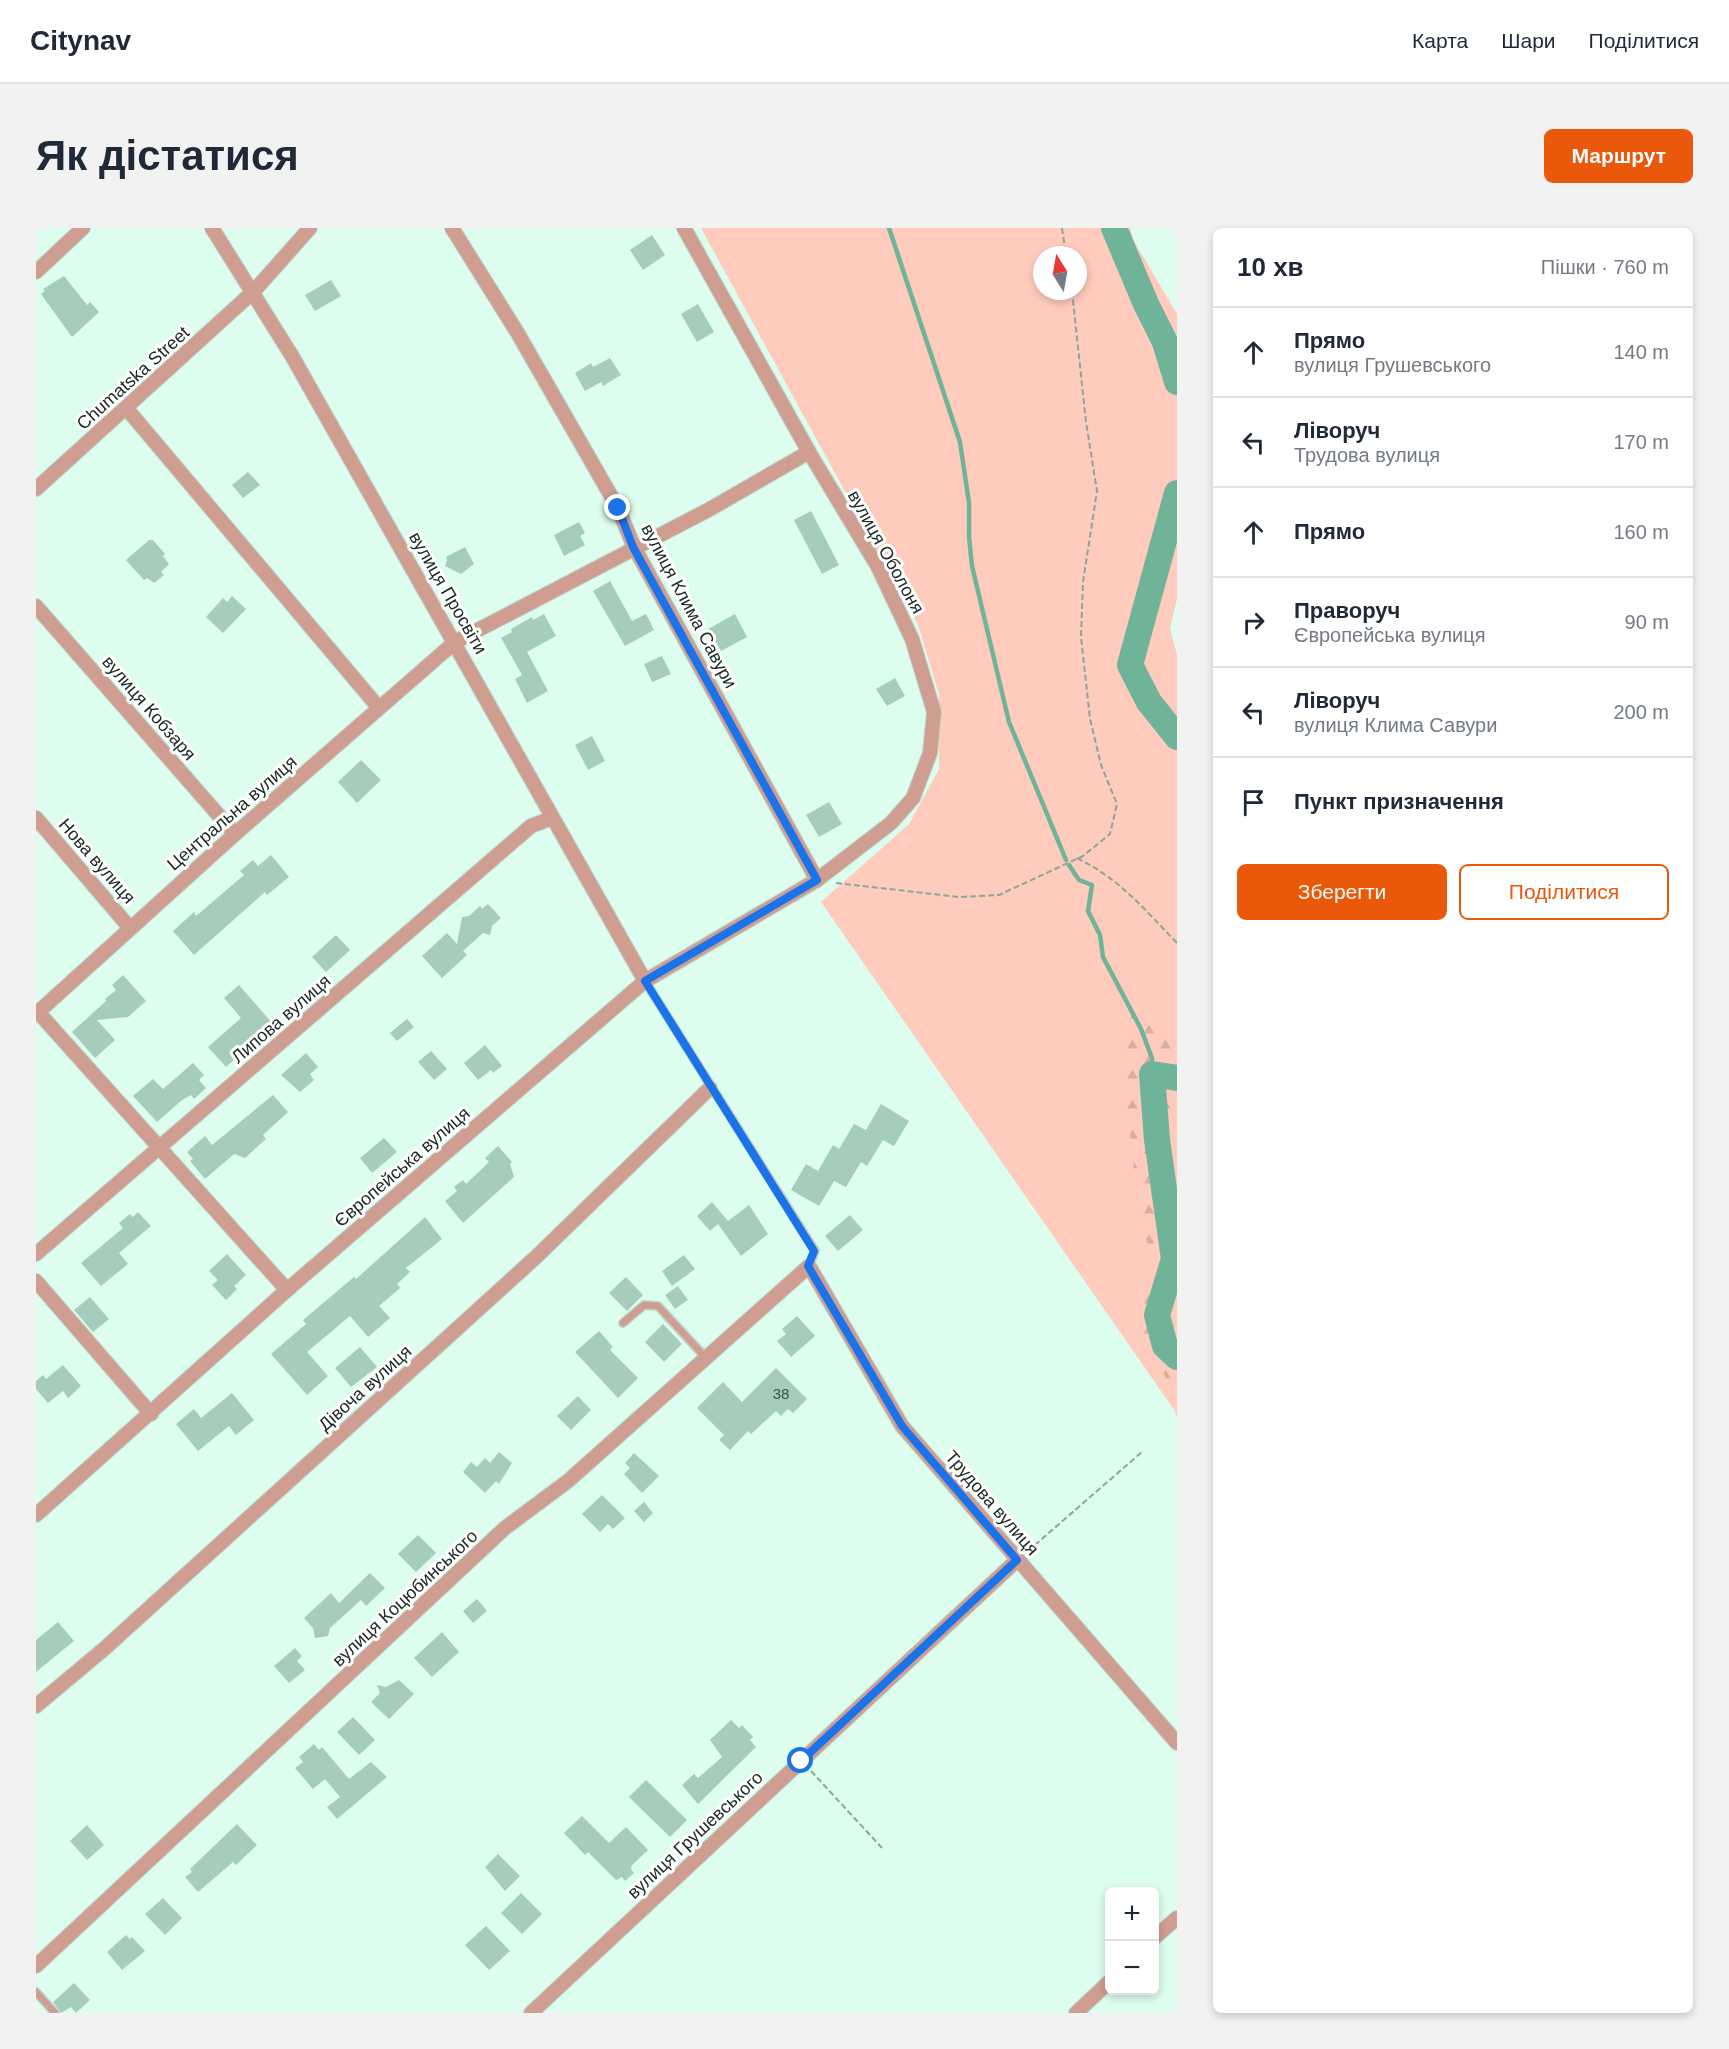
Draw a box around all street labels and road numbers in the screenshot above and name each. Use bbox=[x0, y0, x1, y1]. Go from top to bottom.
street label: Chumatska Street bbox=[73, 322, 193, 434]
street label: вулиця Оболоня bbox=[844, 487, 928, 617]
street label: вулиця Клима Савури bbox=[637, 520, 741, 692]
street label: вулиця Просвіти bbox=[405, 529, 491, 657]
street label: вулиця Кобзаря bbox=[98, 652, 200, 764]
street label: Центральна вулиця bbox=[163, 751, 301, 875]
street label: Нова вулиця bbox=[55, 815, 139, 907]
street label: Липова вулиця bbox=[228, 971, 334, 1067]
street label: Європейська вулиця bbox=[330, 1103, 474, 1231]
street label: Дівоча вулиця bbox=[314, 1341, 416, 1435]
street label: Трудова вулиця bbox=[941, 1447, 1043, 1559]
street label: вулиця Коцюбинського bbox=[328, 1526, 482, 1670]
street label: вулиця Грушевського bbox=[623, 1767, 767, 1903]

